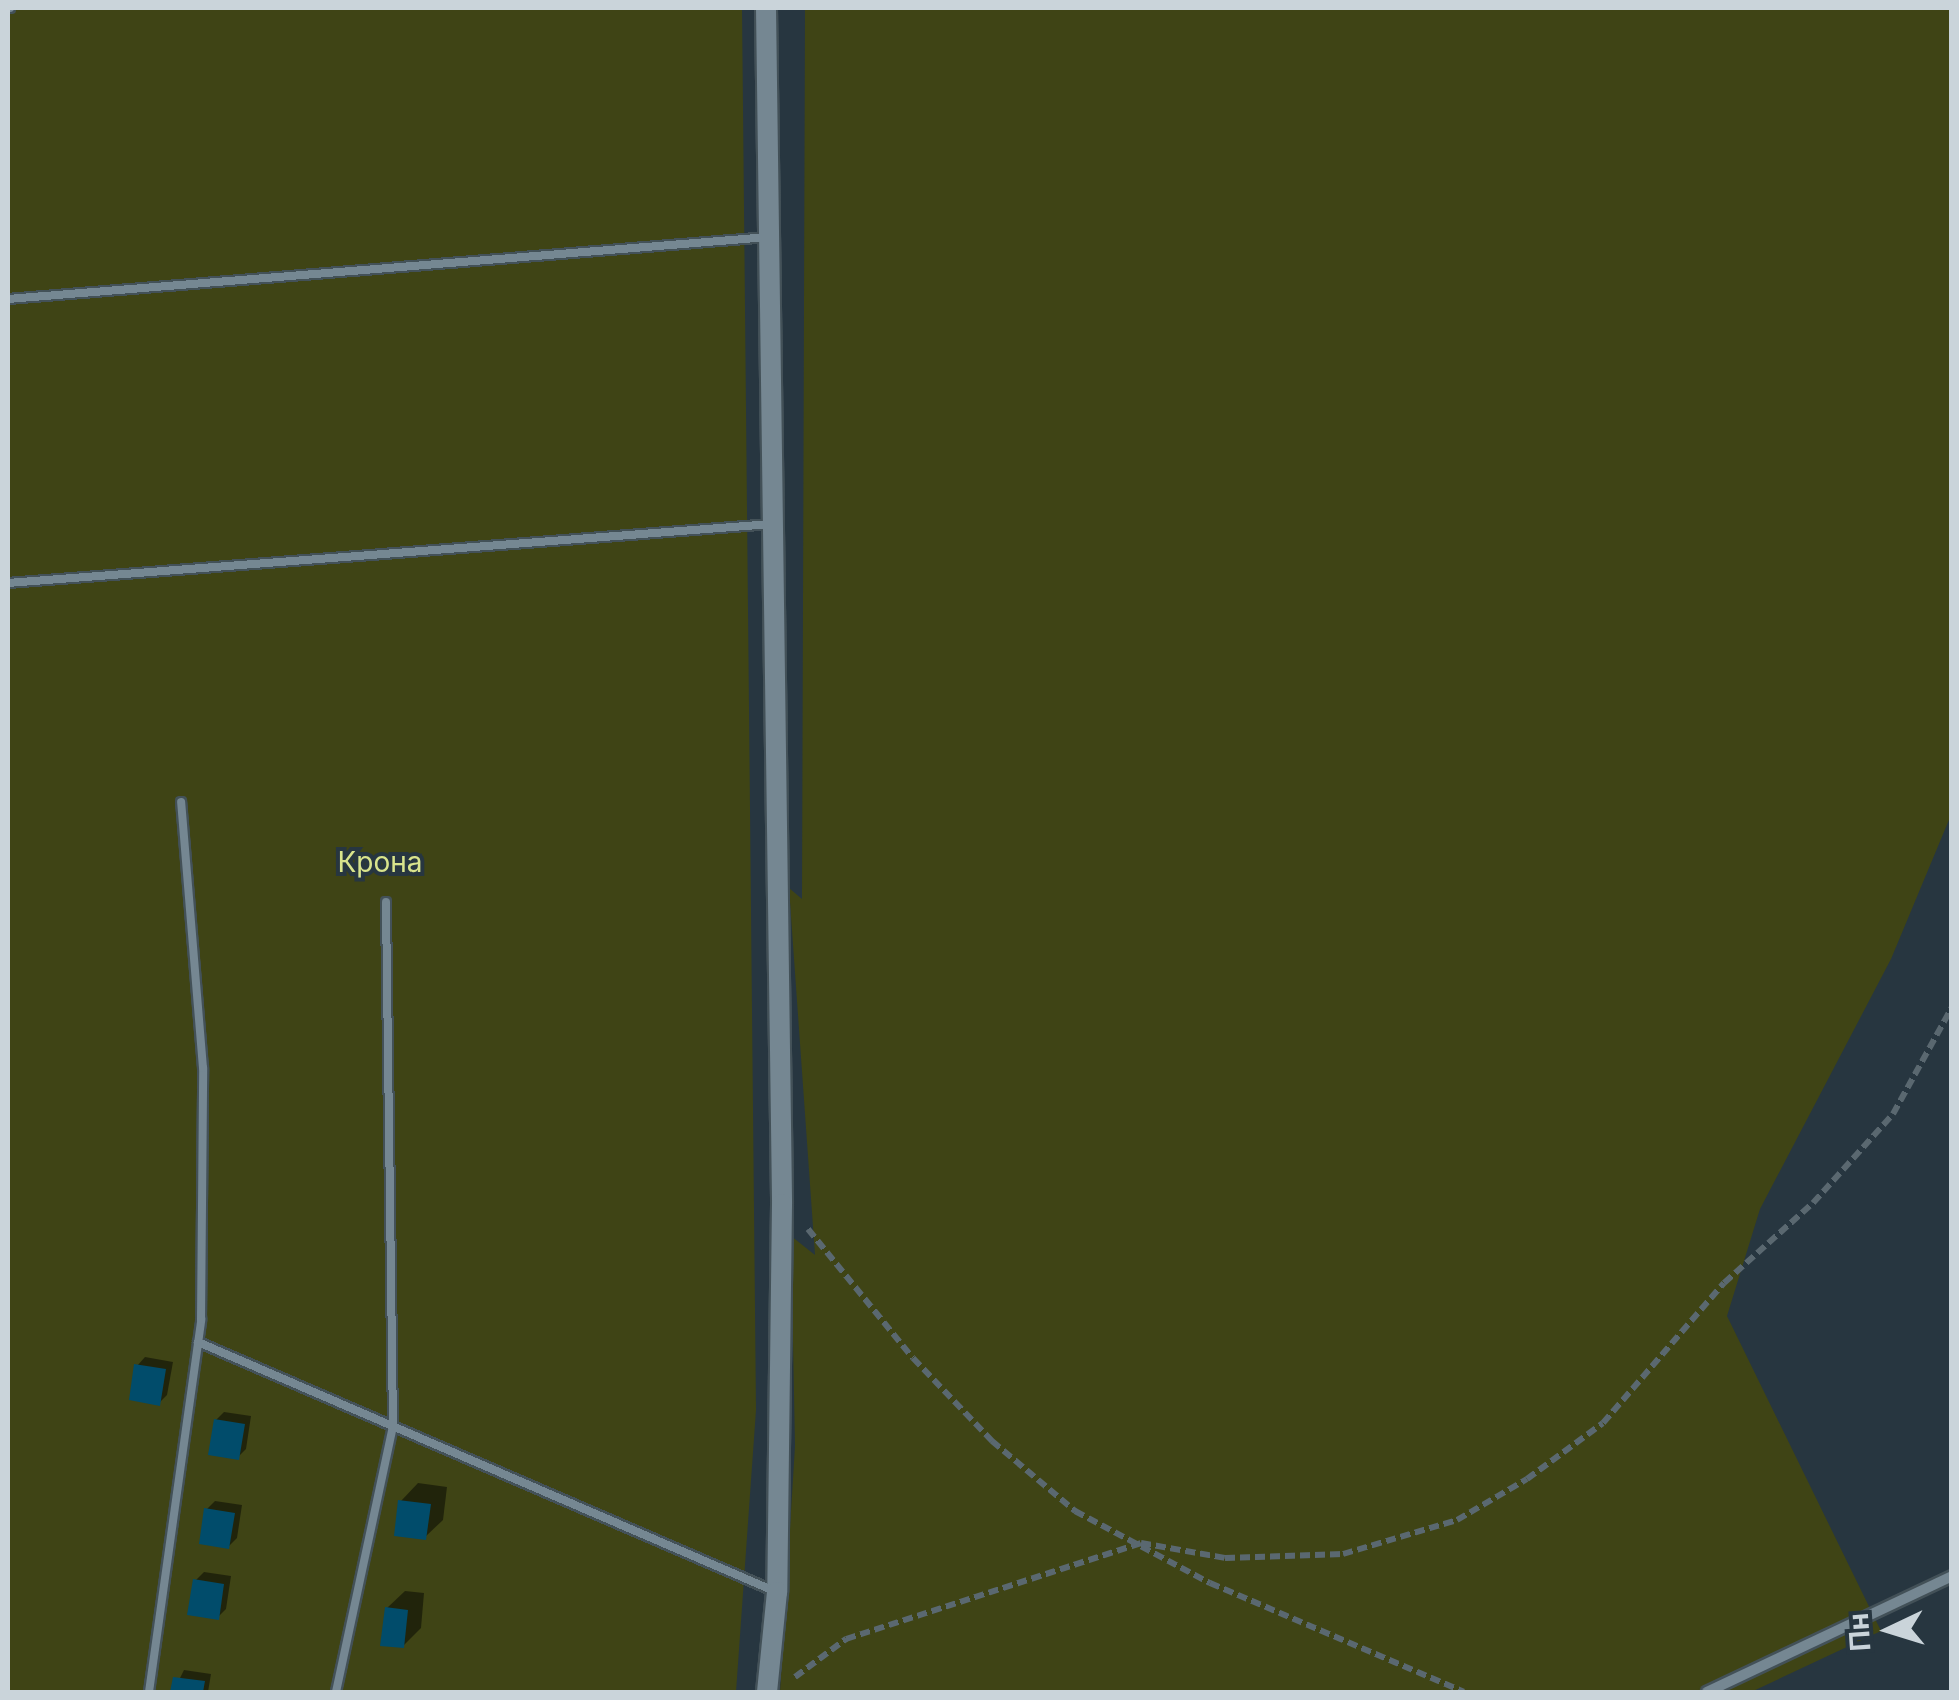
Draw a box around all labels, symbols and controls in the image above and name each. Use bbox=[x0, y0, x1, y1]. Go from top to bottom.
park label: Крона bbox=[337, 845, 423, 879]
north arrow bbox=[1839, 1580, 1939, 1680]
text: Пн bbox=[1841, 1612, 1877, 1652]

